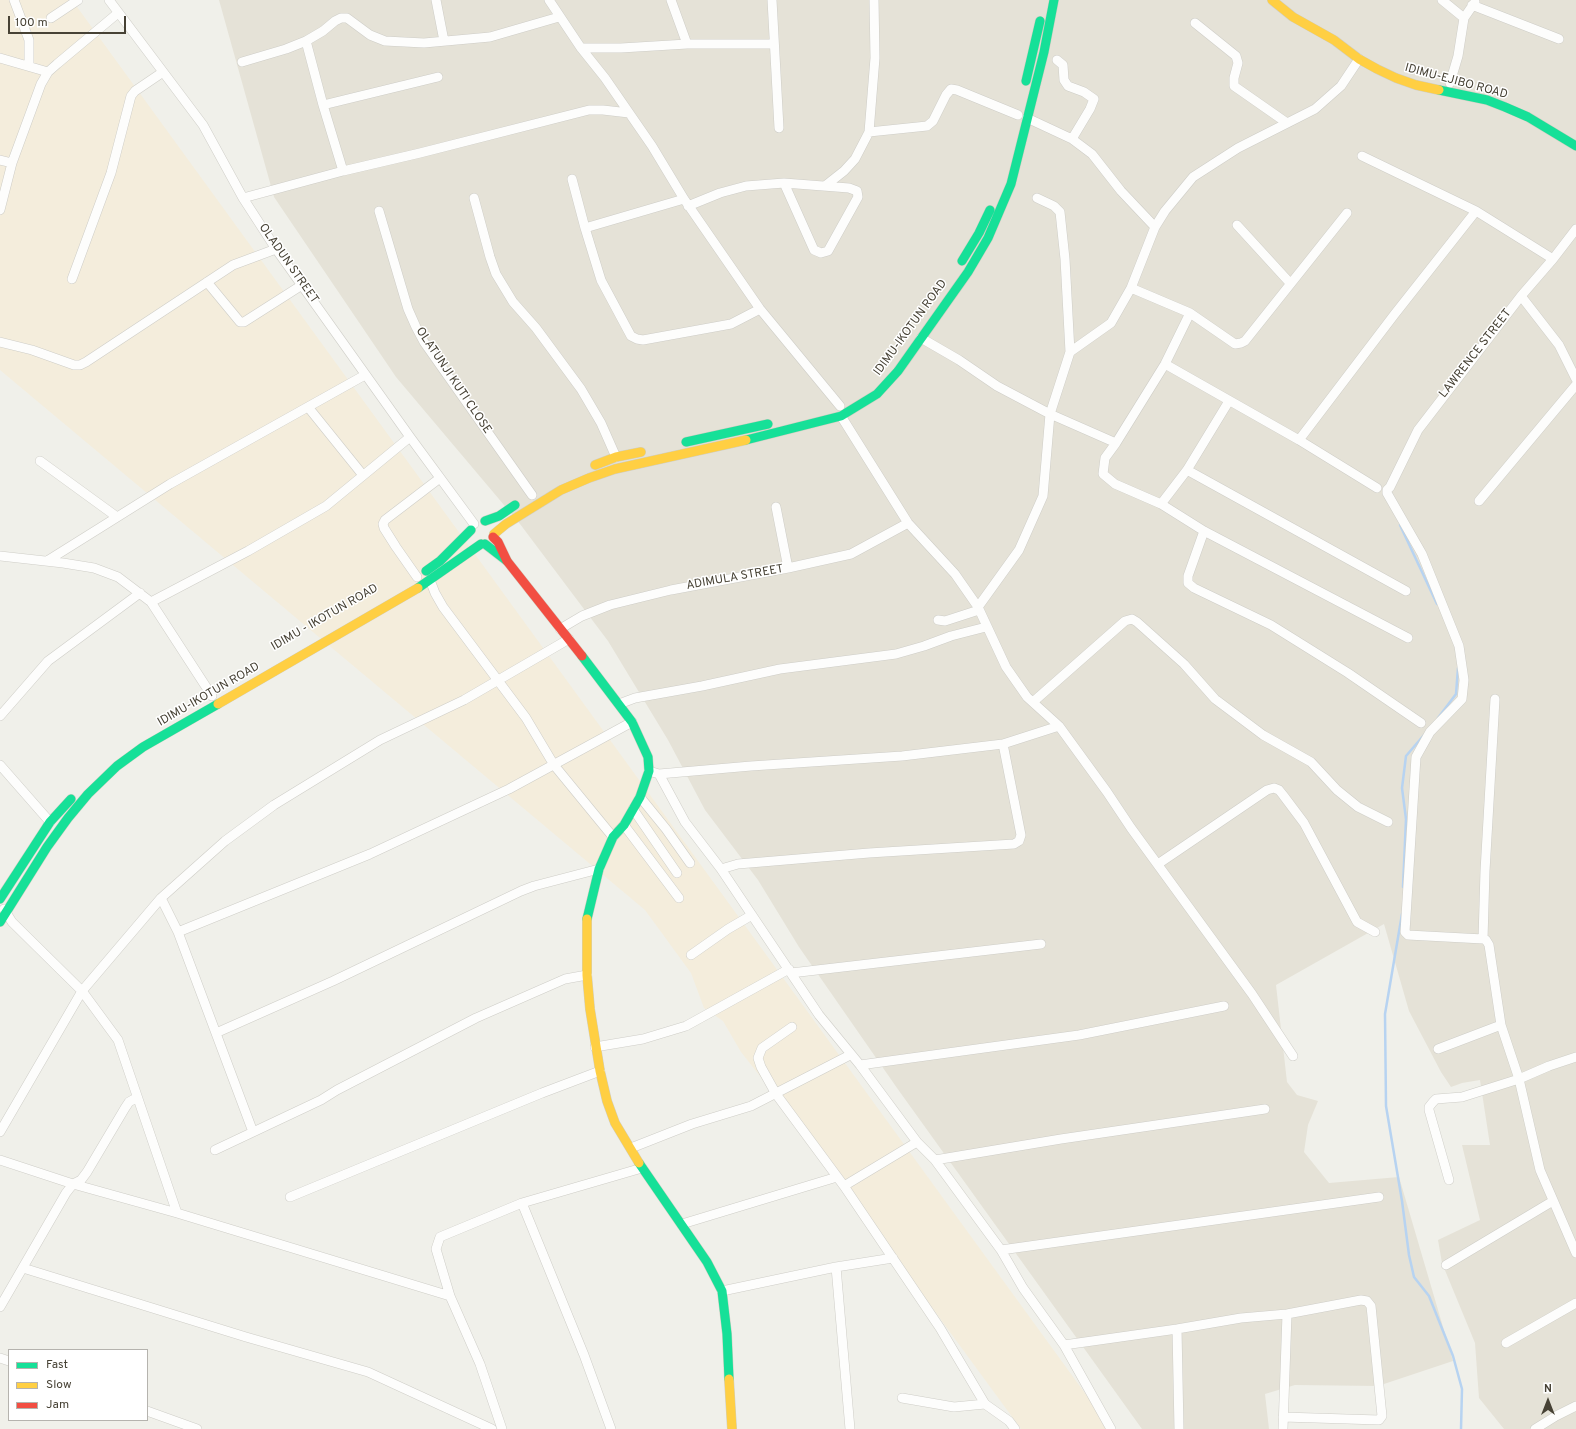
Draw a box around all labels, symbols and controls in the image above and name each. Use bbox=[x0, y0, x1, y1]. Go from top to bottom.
scale bar bbox=[10, 8, 128, 34]
text: 100 m bbox=[15, 15, 48, 31]
street label: IDIMU-EJIBO ROAD bbox=[1403, 61, 1509, 103]
street label: OLADUN STREET bbox=[255, 221, 321, 307]
street label: IDIMU-IKOTUN ROAD bbox=[871, 277, 951, 379]
street label: LAWRENCE STREET bbox=[1437, 307, 1515, 401]
street label: OLATUNJI KUTI CLOSE bbox=[412, 325, 494, 437]
street label: ADIMULA STREET bbox=[685, 562, 785, 594]
street label: IDIMU - IKOTUN ROAD bbox=[269, 582, 381, 654]
street label: IDIMU-IKOTUN ROAD bbox=[155, 660, 263, 730]
legend bbox=[8, 1349, 148, 1421]
text: Fast bbox=[46, 1357, 68, 1373]
text: Slow bbox=[46, 1377, 72, 1393]
north arrow bbox=[1528, 1381, 1568, 1421]
text: N bbox=[1544, 1382, 1552, 1396]
text: Jam bbox=[46, 1397, 69, 1413]

